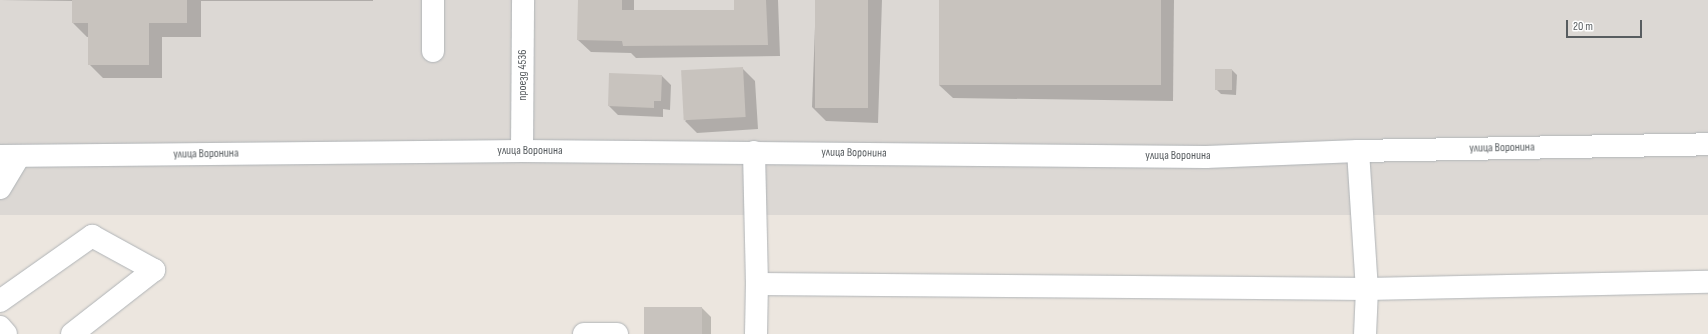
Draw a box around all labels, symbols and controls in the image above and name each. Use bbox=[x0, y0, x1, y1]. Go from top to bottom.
scale bar bbox=[1568, 12, 1644, 38]
text: 20 m bbox=[1573, 19, 1593, 34]
street label: проезд 4536 bbox=[516, 49, 530, 101]
street label: улица Воронина bbox=[1469, 140, 1535, 156]
street label: улица Воронина bbox=[497, 144, 563, 158]
street label: улица Воронина bbox=[821, 145, 887, 161]
street label: улица Воронина bbox=[173, 146, 239, 162]
street label: улица Воронина bbox=[1145, 149, 1211, 163]

